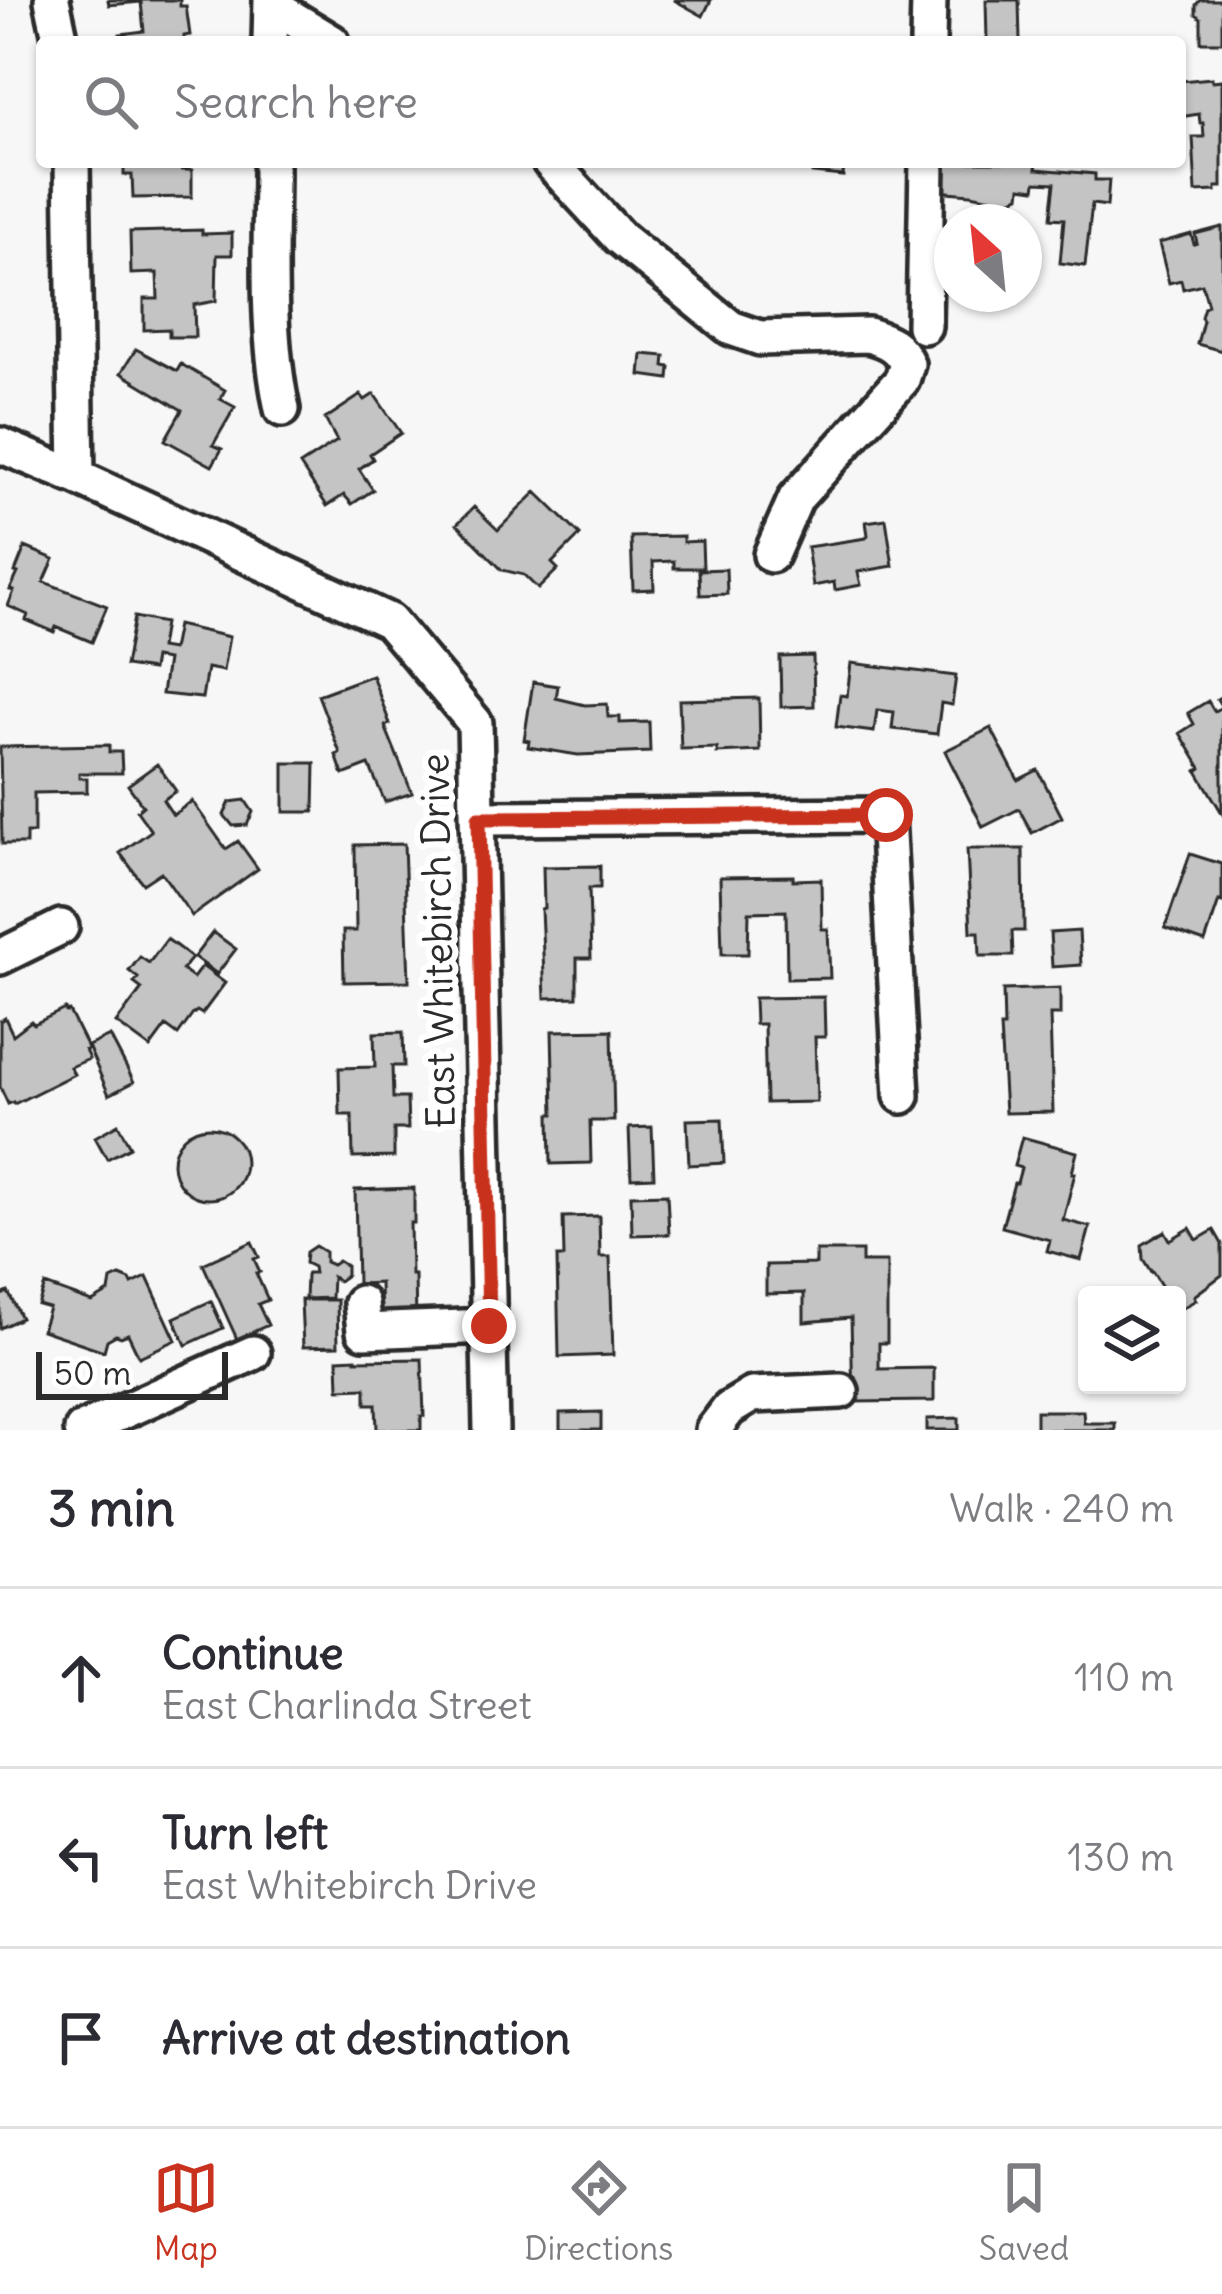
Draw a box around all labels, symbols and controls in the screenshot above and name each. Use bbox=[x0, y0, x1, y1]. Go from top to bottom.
search box bbox=[36, 36, 1186, 168]
icon: search bbox=[78, 69, 144, 135]
text: Search here bbox=[174, 74, 418, 130]
north arrow bbox=[934, 204, 1042, 312]
street label: East Whitebirch Drive bbox=[410, 753, 466, 1129]
route start bbox=[859, 788, 913, 842]
map controls bbox=[1078, 1286, 1186, 1394]
button: layers bbox=[1078, 1286, 1186, 1394]
route end bbox=[462, 1299, 516, 1353]
scale bar bbox=[36, 1346, 228, 1399]
text: 50 m bbox=[54, 1352, 131, 1394]
text: 3 min bbox=[48, 1476, 175, 1540]
text: Walk · 240 m bbox=[949, 1484, 1174, 1533]
text: Continue bbox=[162, 1625, 344, 1681]
icon: ahead bbox=[48, 1645, 114, 1711]
text: 110 m bbox=[1074, 1653, 1174, 1702]
text: East Charlinda Street bbox=[162, 1681, 532, 1730]
text: Turn left bbox=[162, 1805, 328, 1861]
icon: left bbox=[48, 1825, 114, 1891]
text: 130 m bbox=[1067, 1833, 1174, 1882]
text: East Whitebirch Drive bbox=[162, 1861, 537, 1910]
icon: arrive bbox=[48, 2005, 114, 2071]
text: Arrive at destination bbox=[162, 2010, 571, 2066]
tab: Map bbox=[153, 2155, 219, 2269]
tab: Directions bbox=[524, 2155, 673, 2269]
tab: Saved bbox=[979, 2155, 1069, 2269]

